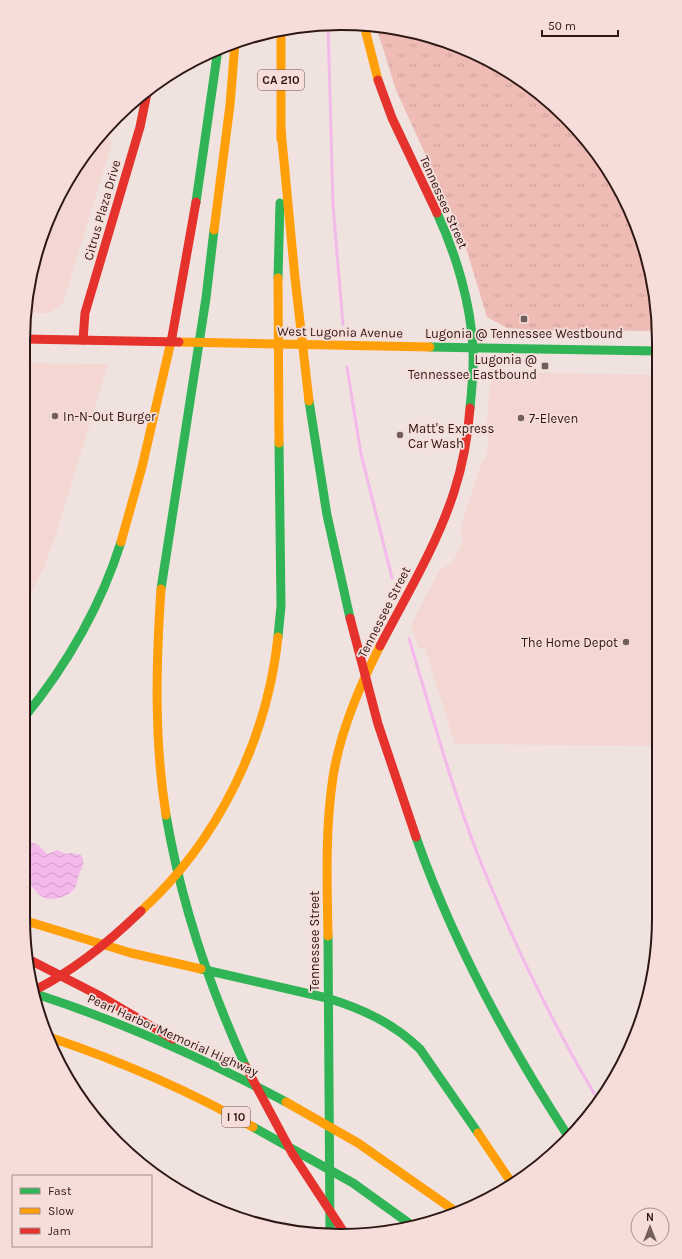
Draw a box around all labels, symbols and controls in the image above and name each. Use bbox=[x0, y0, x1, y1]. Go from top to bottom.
scale bar bbox=[542, 12, 618, 38]
text: 50 m bbox=[548, 19, 576, 33]
road number: CA 210 bbox=[258, 70, 304, 90]
street label: Tennessee Street bbox=[417, 153, 471, 251]
street label: Citrus Plaza Drive bbox=[80, 158, 124, 262]
marker: Lugonia @ Tennessee Westbound bbox=[519, 314, 529, 324]
street label: West Lugonia Avenue bbox=[277, 323, 403, 341]
place label: Lugonia @ Tennessee Westbound bbox=[425, 326, 623, 341]
place label: Lugonia @ Tennessee Eastbound bbox=[408, 352, 537, 382]
marker: Lugonia @ Tennessee Eastbound bbox=[540, 361, 550, 371]
place label: In-N-Out Burger bbox=[63, 409, 156, 424]
marker: In-N-Out Burger bbox=[50, 411, 60, 421]
place label: 7-Eleven bbox=[529, 411, 578, 426]
marker: 7-Eleven bbox=[516, 413, 526, 423]
place label: Matt's Express Car Wash bbox=[408, 421, 494, 451]
marker: Matt's Express Car Wash bbox=[395, 430, 405, 440]
street label: Tennessee Street bbox=[355, 564, 414, 660]
place label: The Home Depot bbox=[521, 635, 618, 650]
marker: The Home Depot bbox=[621, 637, 631, 647]
street label: Tennessee Street bbox=[307, 891, 322, 991]
street label: Pearl Harbor Memorial Highway bbox=[85, 990, 261, 1080]
road number: I 10 bbox=[222, 1107, 250, 1127]
legend bbox=[12, 1175, 152, 1247]
text: Fast bbox=[48, 1184, 72, 1198]
text: Slow bbox=[48, 1204, 74, 1218]
north arrow bbox=[630, 1207, 670, 1247]
text: N bbox=[646, 1211, 654, 1224]
text: Jam bbox=[48, 1224, 71, 1238]

